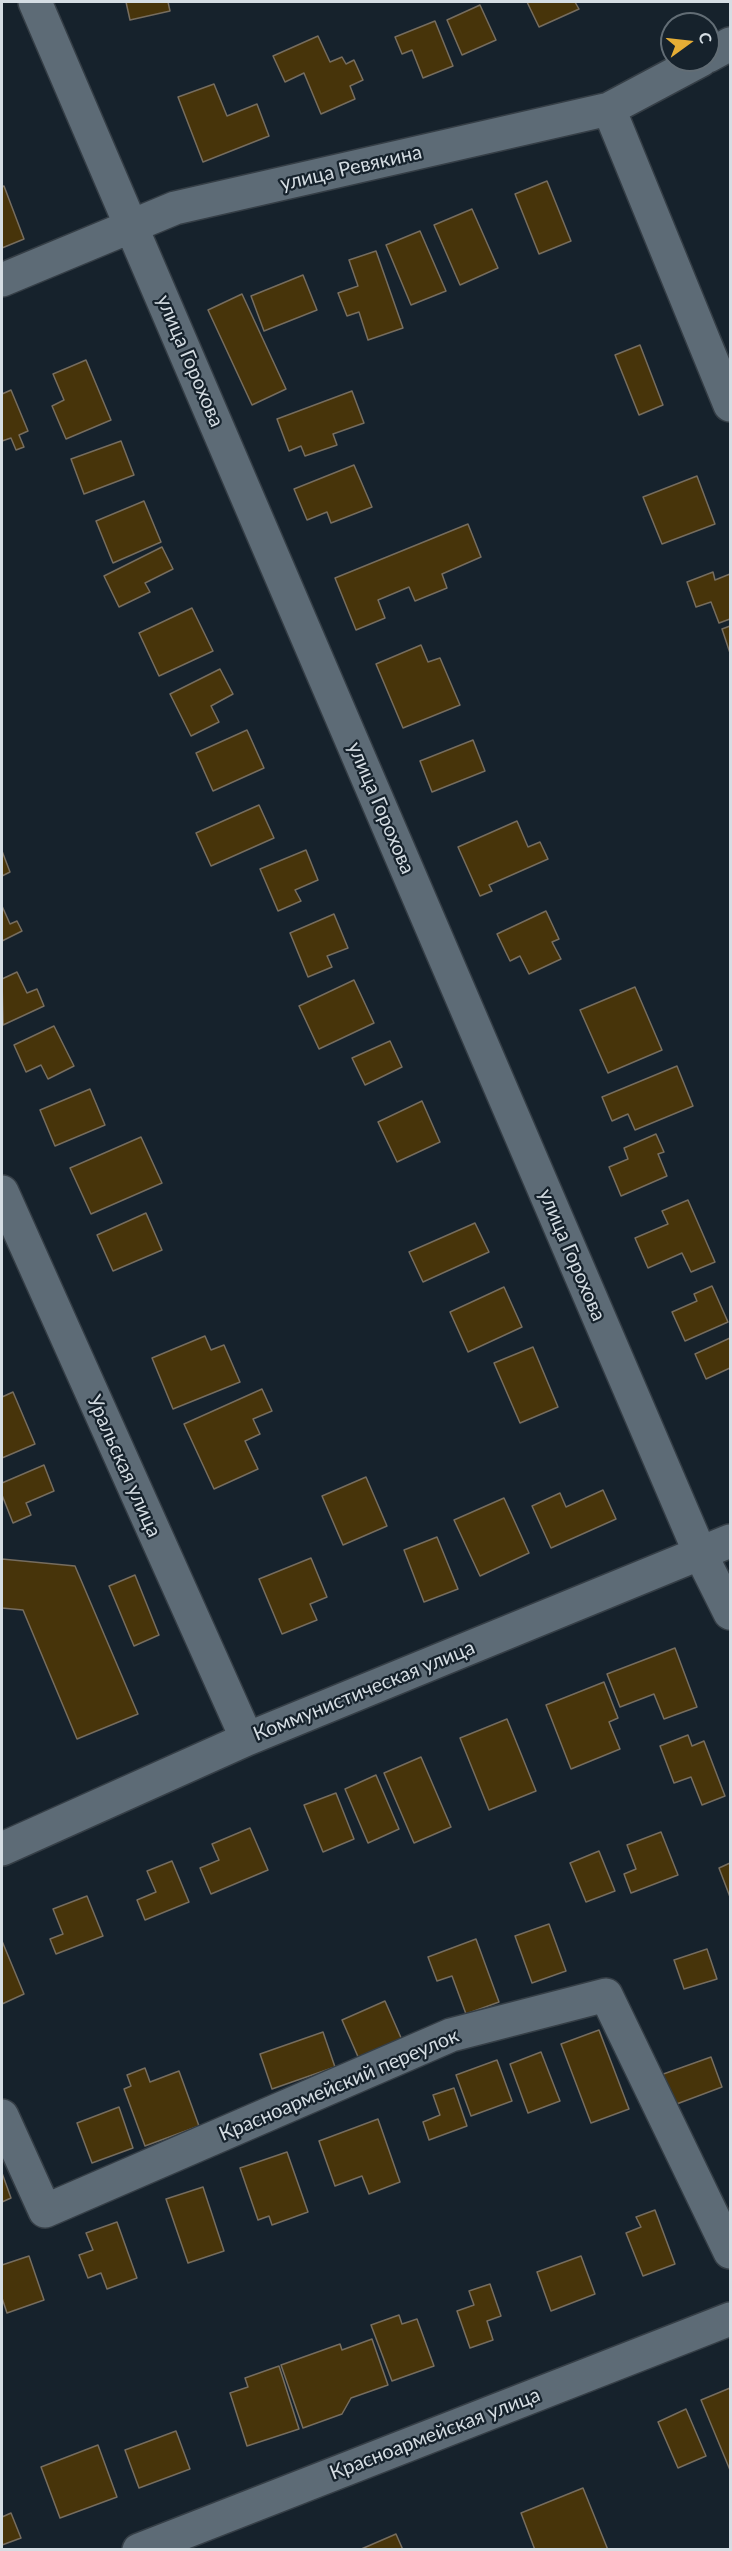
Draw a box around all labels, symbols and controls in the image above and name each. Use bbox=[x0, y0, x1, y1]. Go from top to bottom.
north arrow bbox=[660, 12, 720, 72]
text: С bbox=[695, 30, 716, 45]
street label: улица Ревякина bbox=[278, 140, 424, 196]
street label: улица Горохова bbox=[151, 291, 229, 431]
street label: улица Горохова bbox=[342, 738, 420, 878]
street label: улица Горохова bbox=[533, 1185, 611, 1325]
street label: Уральская улица bbox=[82, 1391, 166, 1541]
street label: Коммунистическая улица bbox=[250, 1636, 478, 1746]
street label: Красноармейский переулок bbox=[216, 2024, 462, 2146]
street label: Красноармейская улица bbox=[326, 2383, 544, 2485]

